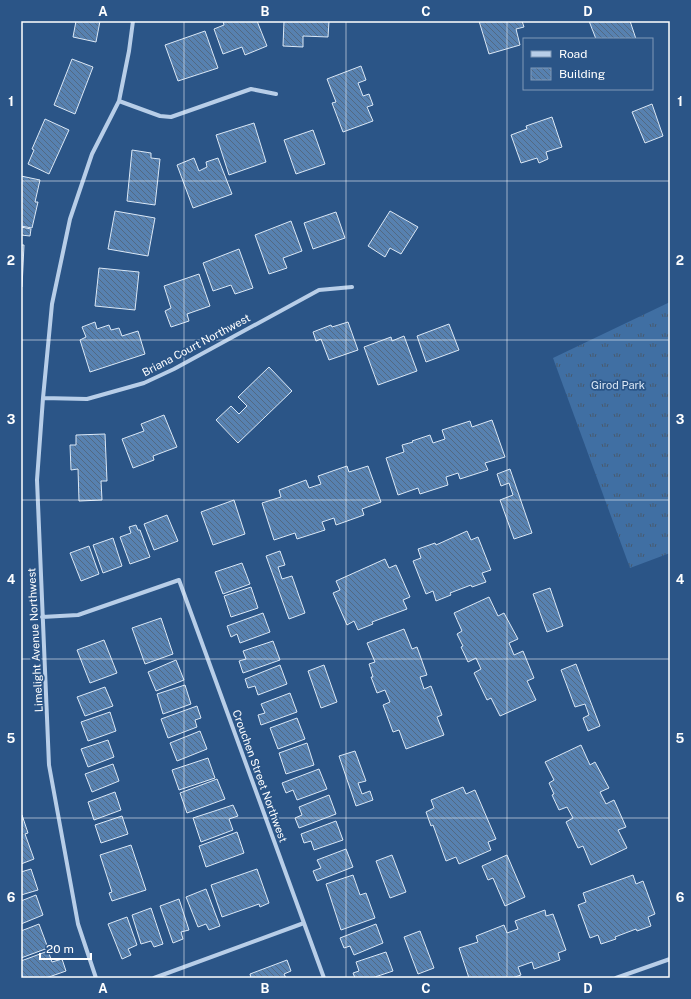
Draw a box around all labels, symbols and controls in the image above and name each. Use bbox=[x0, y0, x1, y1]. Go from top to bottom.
text: A bbox=[98, 4, 108, 19]
text: B bbox=[261, 4, 270, 19]
text: C bbox=[421, 4, 431, 19]
text: D bbox=[583, 4, 593, 19]
legend bbox=[523, 38, 653, 90]
text: Road bbox=[559, 47, 587, 61]
text: Building bbox=[559, 67, 605, 81]
text: 1 bbox=[8, 94, 14, 109]
text: 1 bbox=[677, 94, 683, 109]
text: 2 bbox=[7, 253, 15, 268]
text: 2 bbox=[676, 253, 684, 268]
street label: Briana Court Northwest bbox=[140, 311, 252, 379]
park label: Girod Park bbox=[591, 379, 645, 391]
text: 3 bbox=[7, 412, 16, 427]
text: 3 bbox=[676, 412, 685, 427]
street label: Limelight Avenue Northwest bbox=[25, 568, 45, 712]
text: 4 bbox=[7, 572, 16, 587]
text: 4 bbox=[676, 572, 685, 587]
street label: Crouchen Street Northwest bbox=[230, 708, 290, 844]
text: 5 bbox=[7, 731, 16, 746]
text: 5 bbox=[676, 731, 685, 746]
text: 6 bbox=[7, 890, 16, 905]
text: 6 bbox=[676, 890, 685, 905]
scale bar bbox=[40, 935, 91, 961]
text: 20 m bbox=[46, 942, 74, 956]
text: A bbox=[98, 981, 108, 996]
text: B bbox=[261, 981, 270, 996]
text: C bbox=[421, 981, 431, 996]
text: D bbox=[583, 981, 593, 996]

